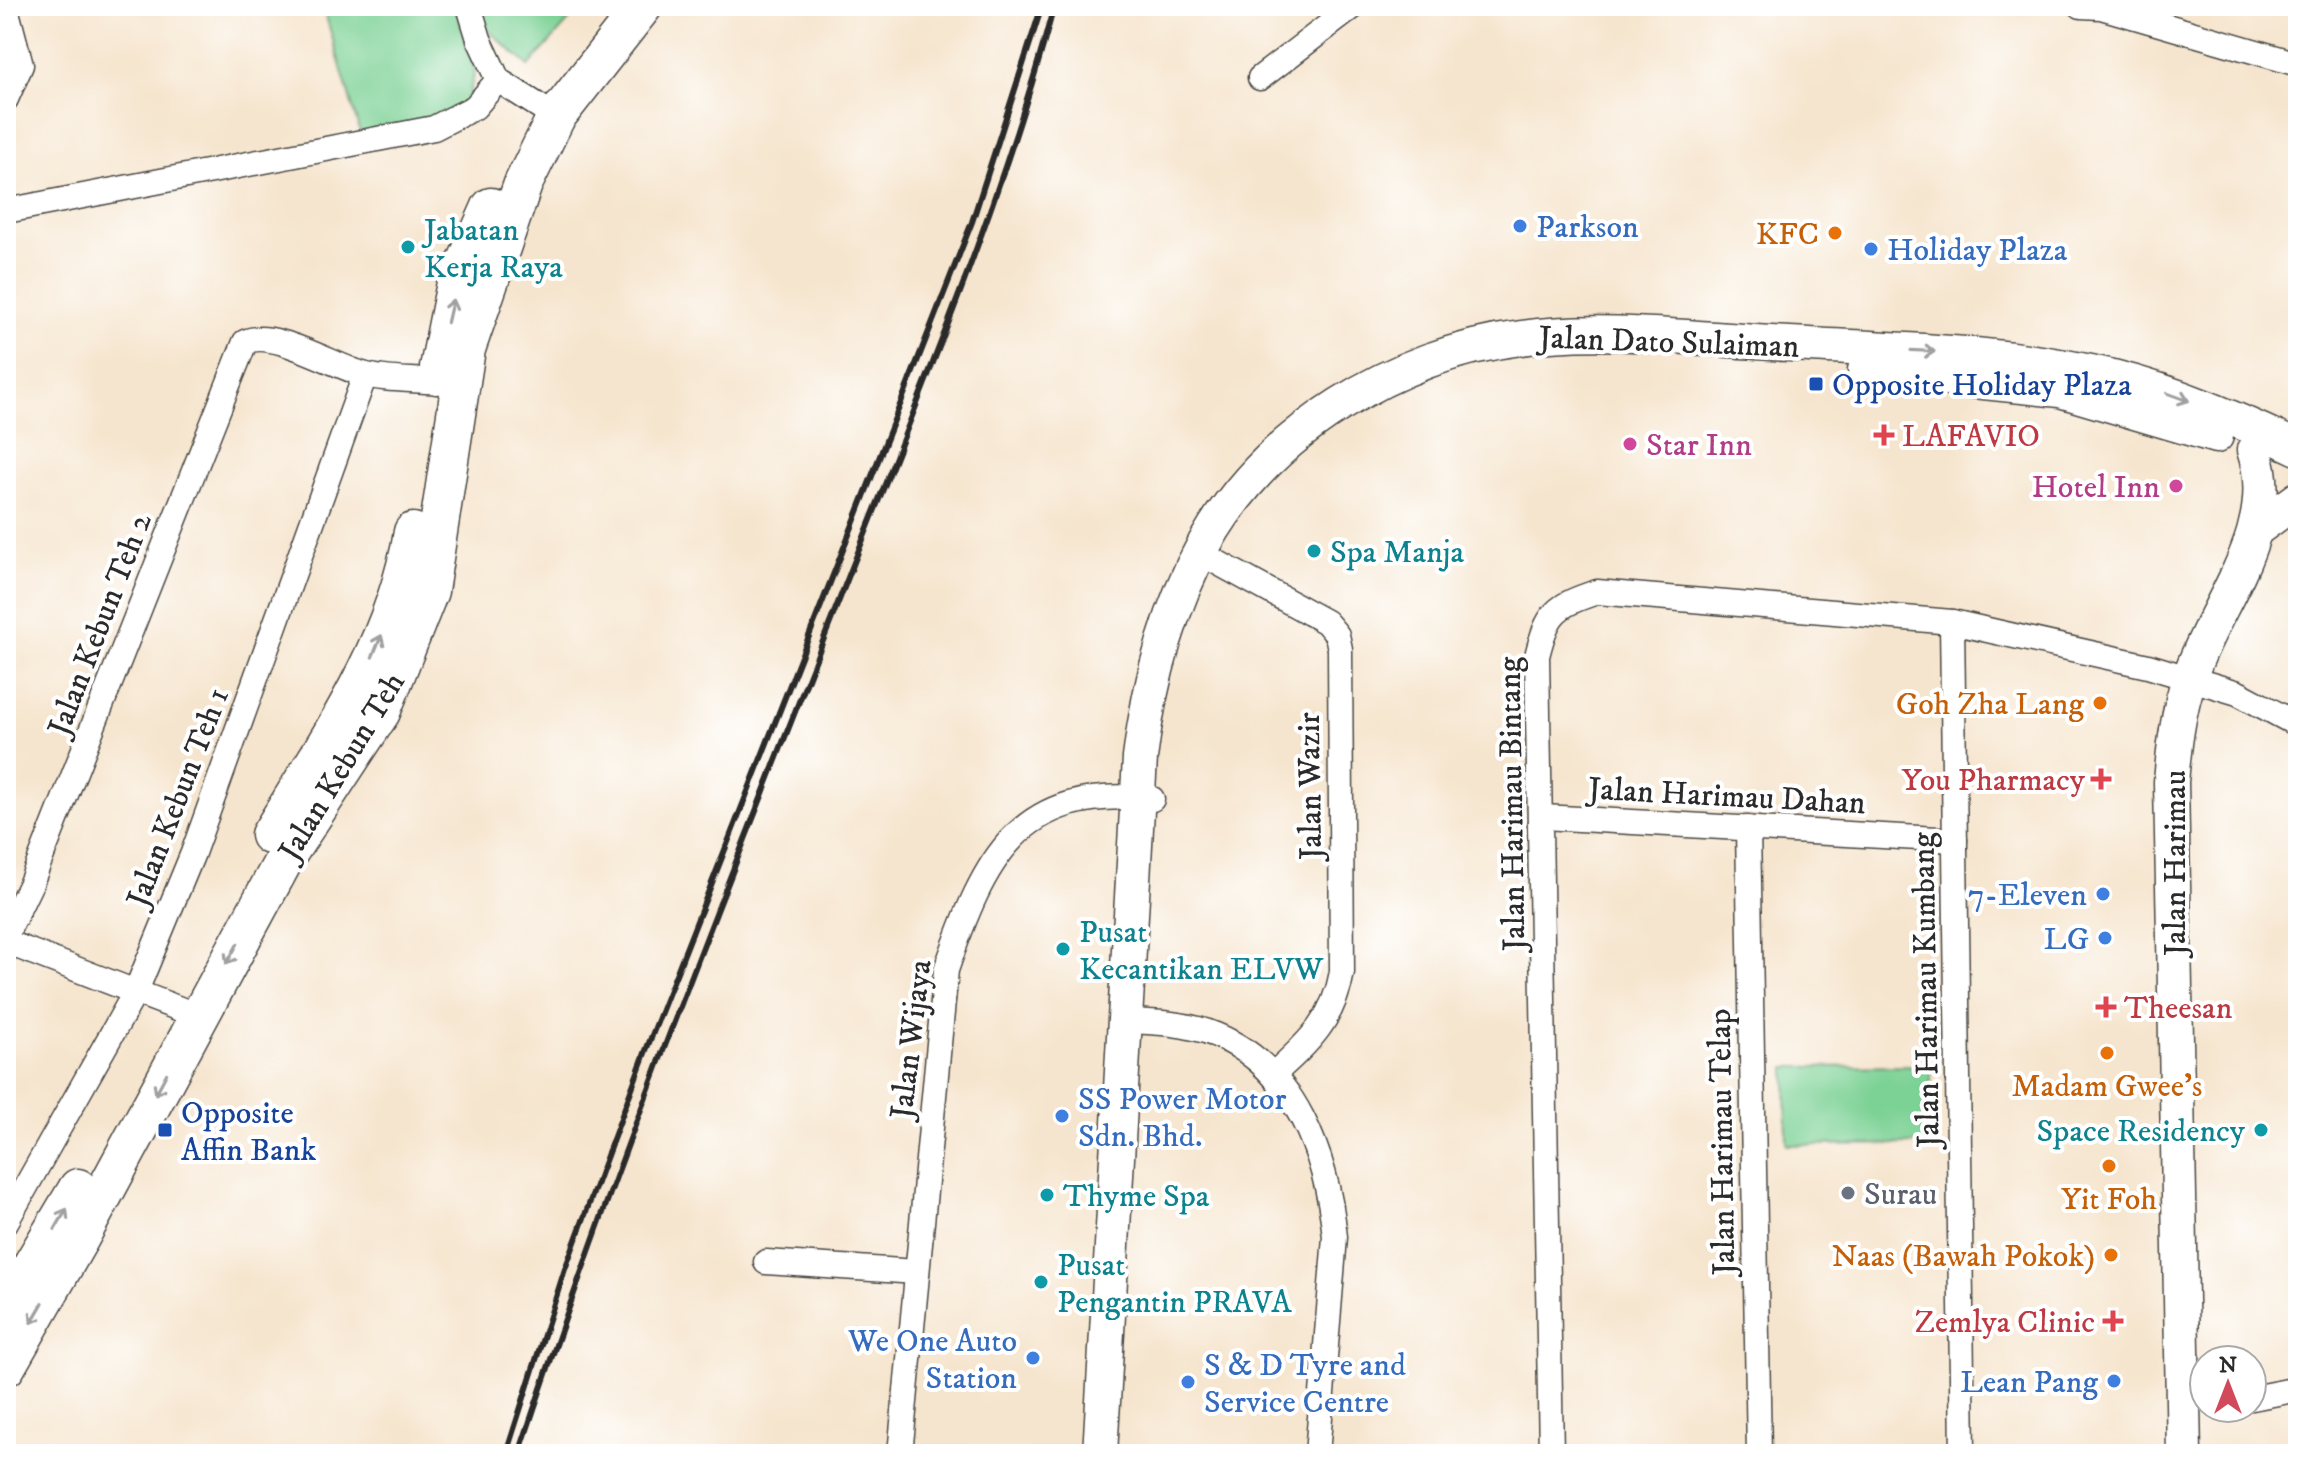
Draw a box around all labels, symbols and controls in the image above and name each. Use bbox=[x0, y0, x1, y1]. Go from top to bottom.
place label: Parkson bbox=[1536, 208, 1639, 248]
place label: Jabatan Kerja Raya bbox=[421, 211, 563, 288]
place label: KFC bbox=[1756, 215, 1819, 255]
marker: Parkson bbox=[1511, 217, 1529, 235]
marker: KFC bbox=[1826, 224, 1844, 242]
place label: Holiday Plaza bbox=[1887, 231, 2068, 271]
marker: Jabatan Kerja Raya bbox=[399, 238, 417, 256]
marker: Holiday Plaza bbox=[1862, 240, 1880, 258]
one-way arrow bbox=[443, 299, 458, 325]
street label: Jalan Dato Sulaiman bbox=[1535, 318, 1800, 368]
one-way arrow bbox=[1909, 343, 1936, 358]
place label: Opposite Holiday Plaza bbox=[1832, 366, 2132, 406]
marker: Opposite Holiday Plaza bbox=[1807, 375, 1825, 393]
one-way arrow bbox=[2165, 391, 2189, 405]
place label: LAFAVIO bbox=[1902, 417, 2040, 457]
marker: LAFAVIO bbox=[1873, 424, 1895, 446]
place label: Star Inn bbox=[1646, 426, 1752, 466]
marker: Star Inn bbox=[1621, 435, 1639, 453]
place label: Hotel Inn bbox=[2031, 468, 2160, 508]
marker: Hotel Inn bbox=[2167, 477, 2185, 495]
street label: Jalan Kebun Teh 2 bbox=[39, 507, 162, 745]
place label: Spa Manja bbox=[1330, 533, 1465, 573]
marker: Spa Manja bbox=[1305, 542, 1323, 560]
one-way arrow bbox=[370, 634, 385, 659]
street label: Jalan Harimau Bintang bbox=[1490, 656, 1536, 954]
street label: Jalan Kebun Teh bbox=[269, 665, 415, 871]
street label: Jalan Kebun Teh 1 bbox=[118, 682, 239, 916]
place label: Goh Zha Lang bbox=[1896, 685, 2084, 725]
marker: Goh Zha Lang bbox=[2091, 694, 2109, 712]
street label: Jalan Wazir bbox=[1290, 712, 1332, 863]
place label: You Pharmacy bbox=[1902, 761, 2086, 801]
street label: Jalan Harimau Dahan bbox=[1584, 770, 1867, 824]
marker: You Pharmacy bbox=[2092, 770, 2110, 788]
street label: Jalan Harimau bbox=[2156, 770, 2196, 959]
street label: Jalan Harimau Kumbang bbox=[1904, 831, 1950, 1151]
place label: 7-Eleven bbox=[1968, 876, 2087, 916]
marker: 7-Eleven bbox=[2094, 885, 2112, 903]
place label: Pusat Kecantikan ELVW bbox=[1079, 913, 1324, 990]
place label: LG bbox=[2044, 920, 2089, 960]
marker: LG bbox=[2096, 929, 2114, 947]
marker: Pusat Kecantikan ELVW bbox=[1054, 940, 1072, 958]
one-way arrow bbox=[224, 942, 240, 965]
street label: Jalan Wijaya bbox=[882, 957, 942, 1124]
place label: Theesan bbox=[2124, 989, 2233, 1029]
marker: Theesan bbox=[2095, 996, 2117, 1018]
street label: Jalan Harimau Telap bbox=[1701, 1008, 1745, 1279]
marker: Madam Gwee's bbox=[2098, 1044, 2116, 1062]
place label: Madam Gwee's bbox=[2011, 1067, 2203, 1107]
one-way arrow bbox=[153, 1072, 169, 1095]
place label: SS Power Motor Sdn. Bhd. bbox=[1078, 1080, 1286, 1157]
place label: Opposite Affin Bank bbox=[181, 1094, 316, 1171]
marker: SS Power Motor Sdn. Bhd. bbox=[1053, 1107, 1071, 1125]
place label: Space Residency bbox=[2037, 1112, 2246, 1152]
marker: Opposite Affin Bank bbox=[156, 1121, 174, 1139]
marker: Space Residency bbox=[2252, 1121, 2270, 1139]
marker: Yit Foh bbox=[2100, 1157, 2118, 1175]
place label: Surau bbox=[1864, 1175, 1937, 1215]
place label: Thyme Spa bbox=[1063, 1177, 1210, 1217]
place label: Yit Foh bbox=[2061, 1180, 2157, 1220]
marker: Surau bbox=[1839, 1184, 1857, 1202]
marker: Thyme Spa bbox=[1038, 1186, 1056, 1204]
one-way arrow bbox=[54, 1207, 69, 1231]
place label: Naas (Bawah Pokok) bbox=[1832, 1237, 2095, 1277]
place label: Pusat Pengantin PRAVA bbox=[1057, 1246, 1292, 1323]
marker: Naas (Bawah Pokok) bbox=[2102, 1246, 2120, 1264]
marker: Pusat Pengantin PRAVA bbox=[1032, 1273, 1050, 1291]
one-way arrow bbox=[29, 1301, 45, 1324]
place label: Zemlya Clinic bbox=[1914, 1303, 2095, 1343]
marker: Zemlya Clinic bbox=[2102, 1310, 2124, 1332]
place label: We One Auto Station bbox=[847, 1322, 1017, 1399]
north arrow bbox=[2188, 1344, 2268, 1424]
place label: S & D Tyre and Service Centre bbox=[1204, 1346, 1406, 1423]
marker: We One Auto Station bbox=[1024, 1349, 1042, 1367]
text: N bbox=[2219, 1352, 2237, 1379]
place label: Lean Pang bbox=[1960, 1363, 2098, 1403]
marker: Lean Pang bbox=[2105, 1372, 2123, 1390]
marker: S & D Tyre and Service Centre bbox=[1179, 1373, 1197, 1391]

